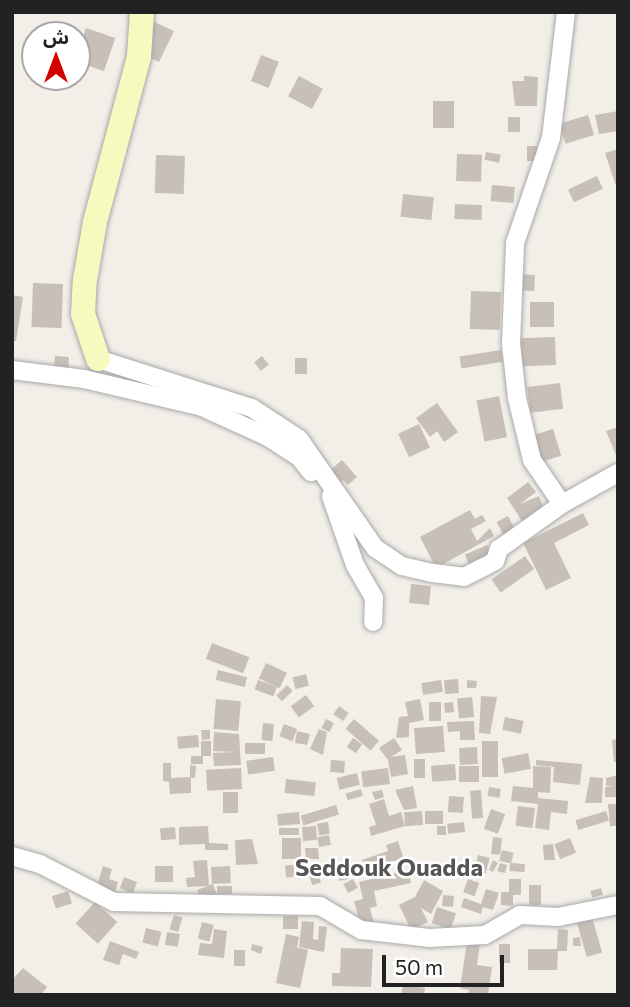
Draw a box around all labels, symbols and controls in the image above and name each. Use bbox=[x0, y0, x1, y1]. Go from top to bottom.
north arrow bbox=[21, 21, 91, 91]
text: ش bbox=[43, 25, 69, 48]
district label: Seddouk Ouadda bbox=[295, 853, 483, 881]
scale bar bbox=[385, 940, 508, 984]
text: 50 m bbox=[395, 954, 443, 979]

